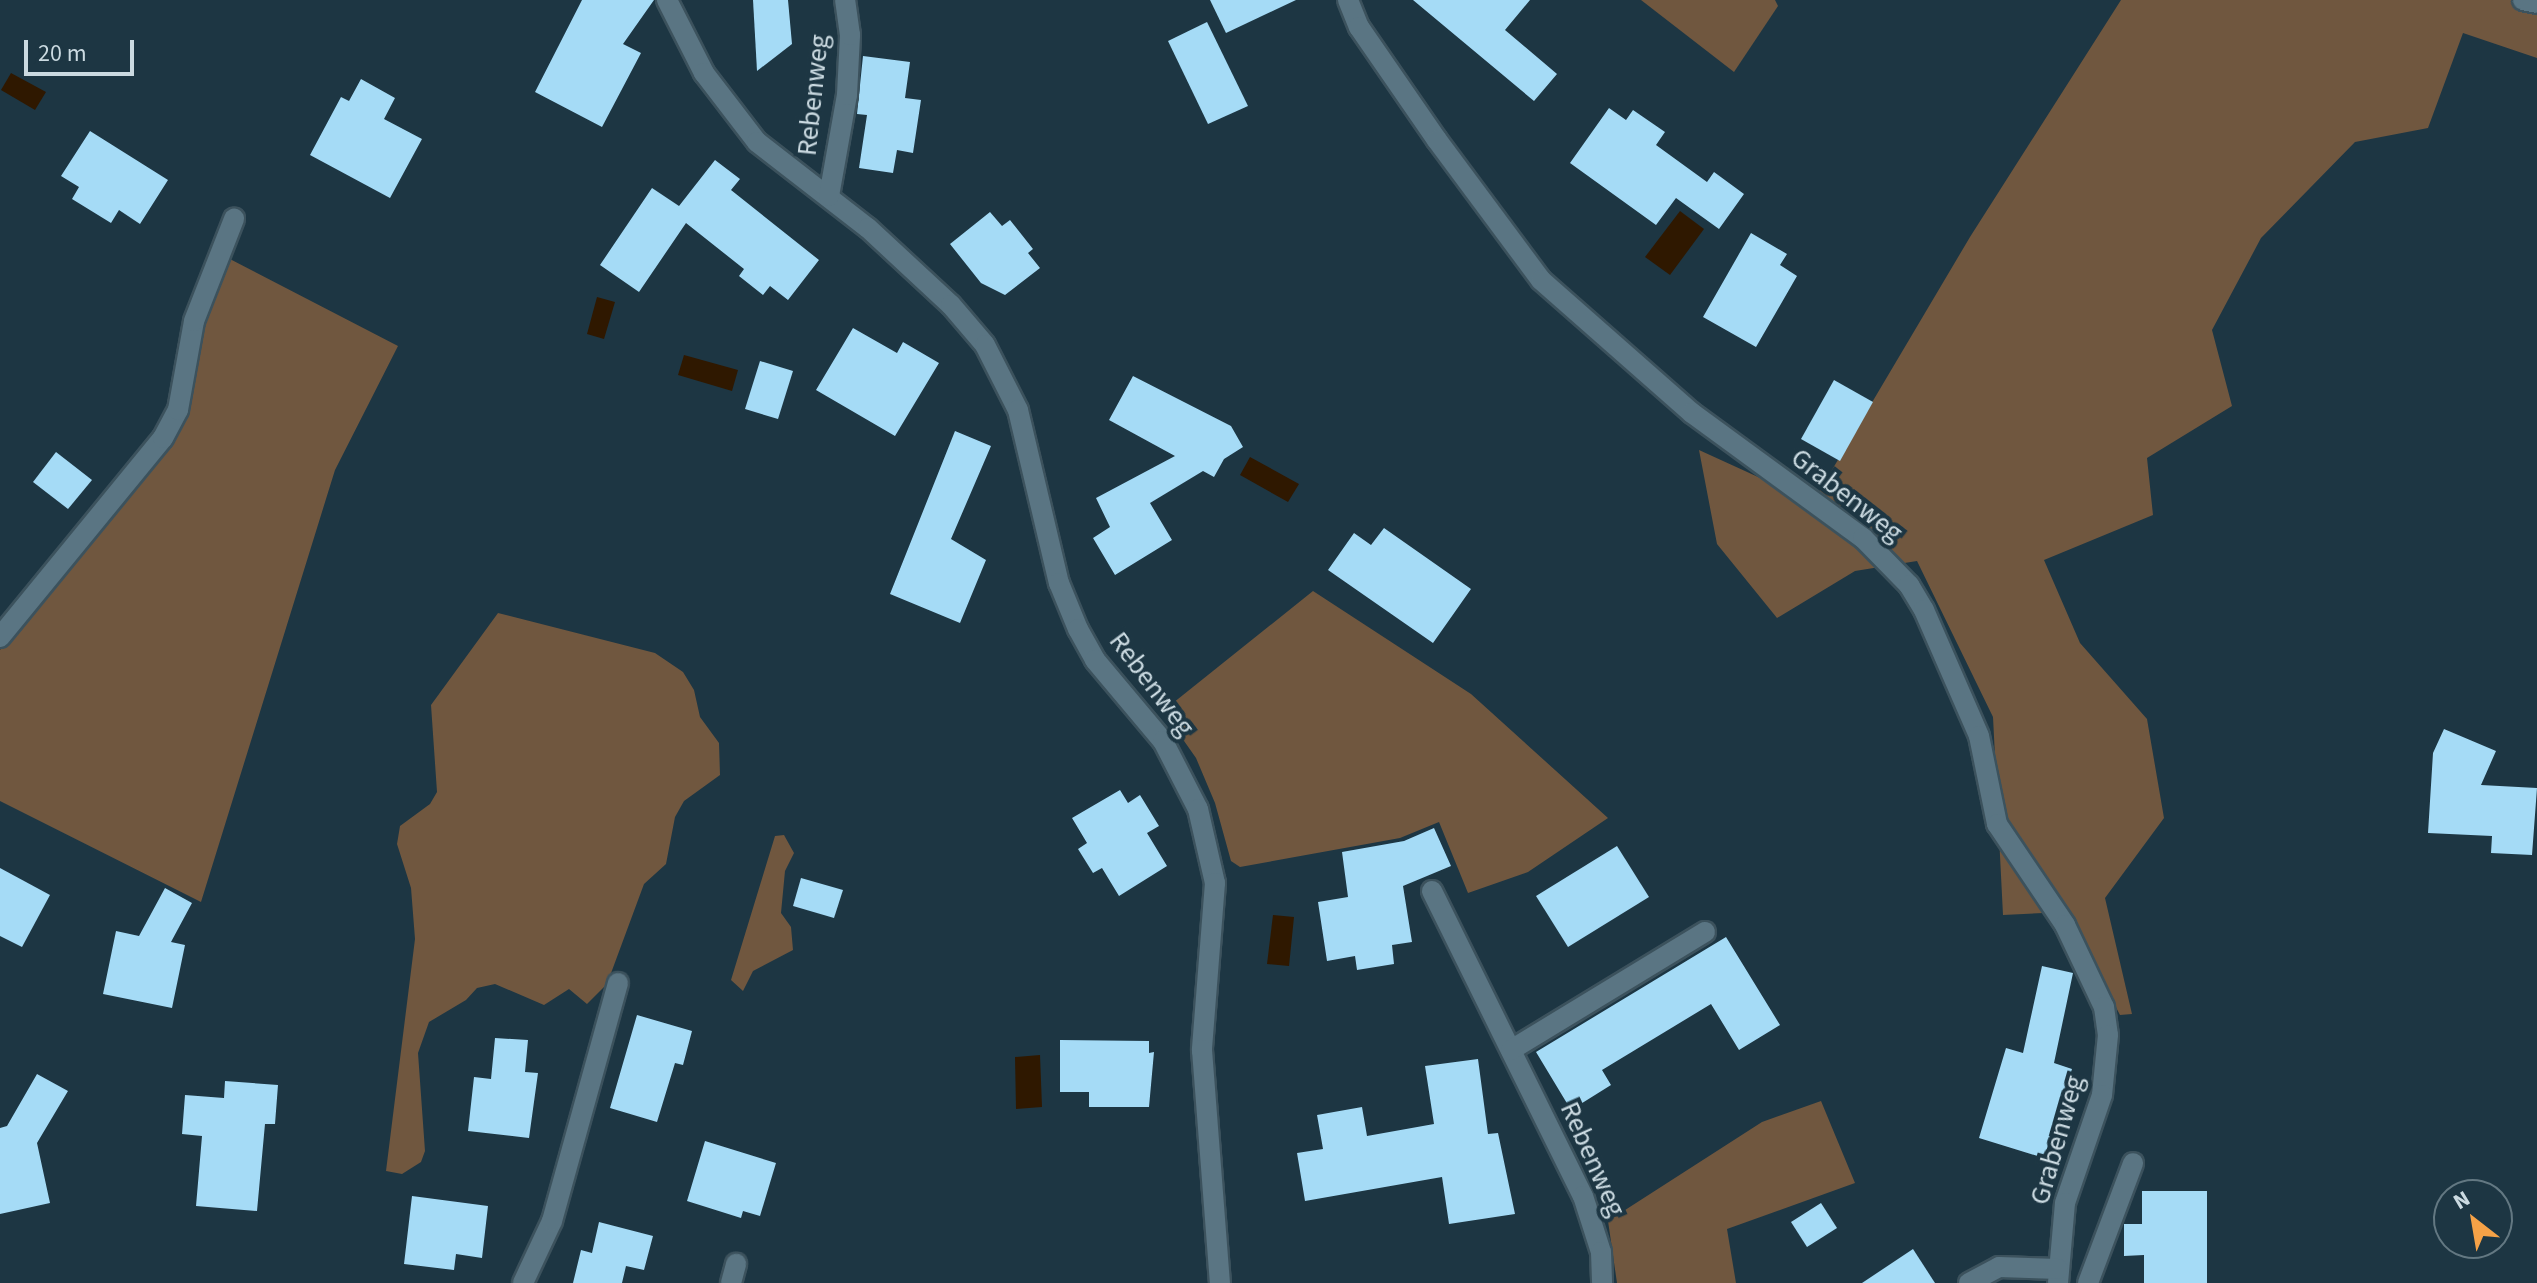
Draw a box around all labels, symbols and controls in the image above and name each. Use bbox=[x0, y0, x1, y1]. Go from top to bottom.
scale bar bbox=[28, 24, 138, 74]
street label: Rebenweg bbox=[790, 33, 836, 157]
text: 20 m bbox=[38, 36, 87, 71]
street label: Grabenweg bbox=[1784, 441, 1910, 549]
street label: Rebenweg bbox=[1102, 625, 1202, 743]
street label: Grabenweg bbox=[2023, 1072, 2091, 1208]
street label: Rebenweg bbox=[1553, 1096, 1633, 1222]
north arrow bbox=[2433, 1179, 2513, 1259]
text: N bbox=[2447, 1183, 2476, 1218]

